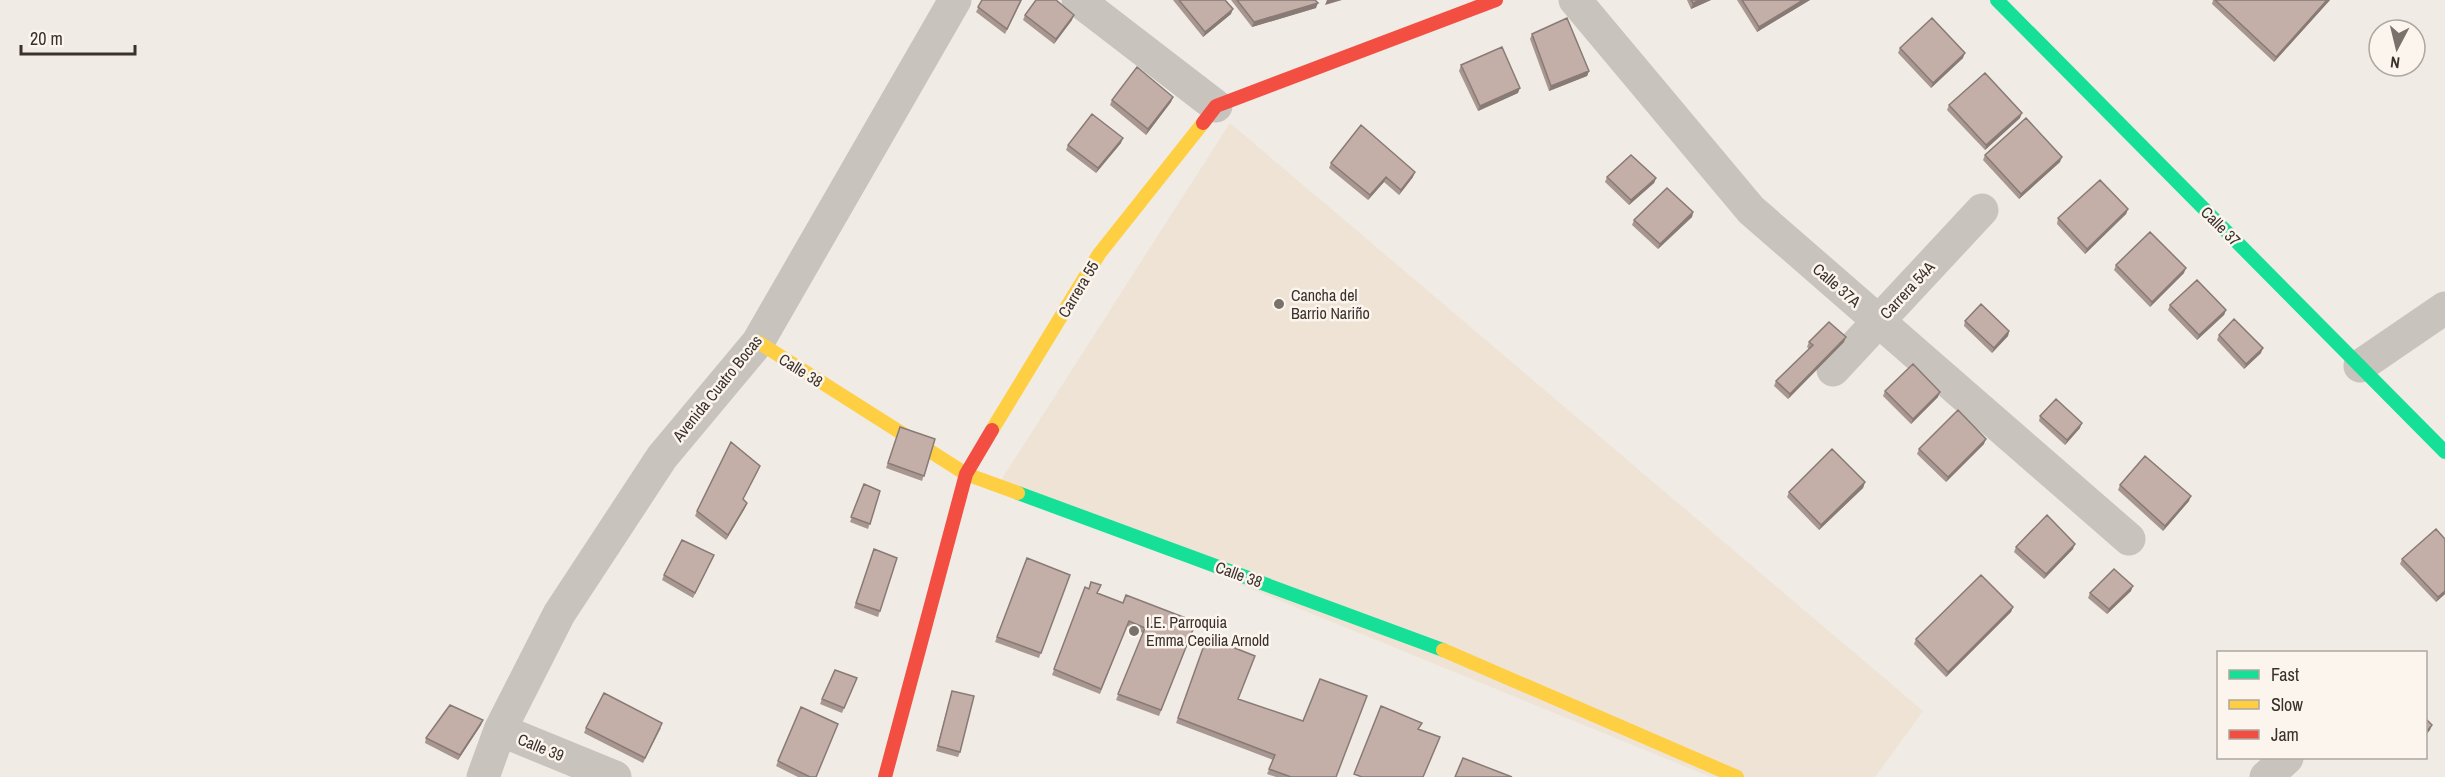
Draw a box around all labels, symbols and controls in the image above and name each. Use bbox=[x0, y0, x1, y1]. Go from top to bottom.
scale bar bbox=[21, 18, 135, 56]
north arrow bbox=[2367, 18, 2427, 78]
text: 20 m bbox=[30, 26, 63, 51]
text: N bbox=[2389, 51, 2401, 74]
street label: Calle 37 bbox=[2196, 201, 2246, 251]
street label: Carrera 55 bbox=[1052, 256, 1104, 322]
street label: Carrera 54A bbox=[1875, 256, 1940, 324]
street label: Calle 37A bbox=[1808, 258, 1866, 312]
place label: Cancha del Barrio Nariño bbox=[1291, 284, 1370, 324]
marker: Cancha del Barrio Nariño bbox=[1272, 297, 1286, 311]
street label: Avenida Cuatro Bocas bbox=[667, 330, 767, 447]
street label: Calle 38 bbox=[775, 348, 827, 392]
street label: Calle 38 bbox=[1213, 555, 1265, 593]
place label: I.E. Parroquia Emma Cecilia Arnold bbox=[1146, 611, 1269, 651]
marker: I.E. Parroquia Emma Cecilia Arnold bbox=[1127, 624, 1141, 638]
legend bbox=[2217, 651, 2427, 759]
text: Fast bbox=[2271, 662, 2299, 687]
text: Slow bbox=[2271, 692, 2303, 717]
text: Jam bbox=[2271, 722, 2299, 747]
street label: Calle 39 bbox=[515, 728, 567, 766]

